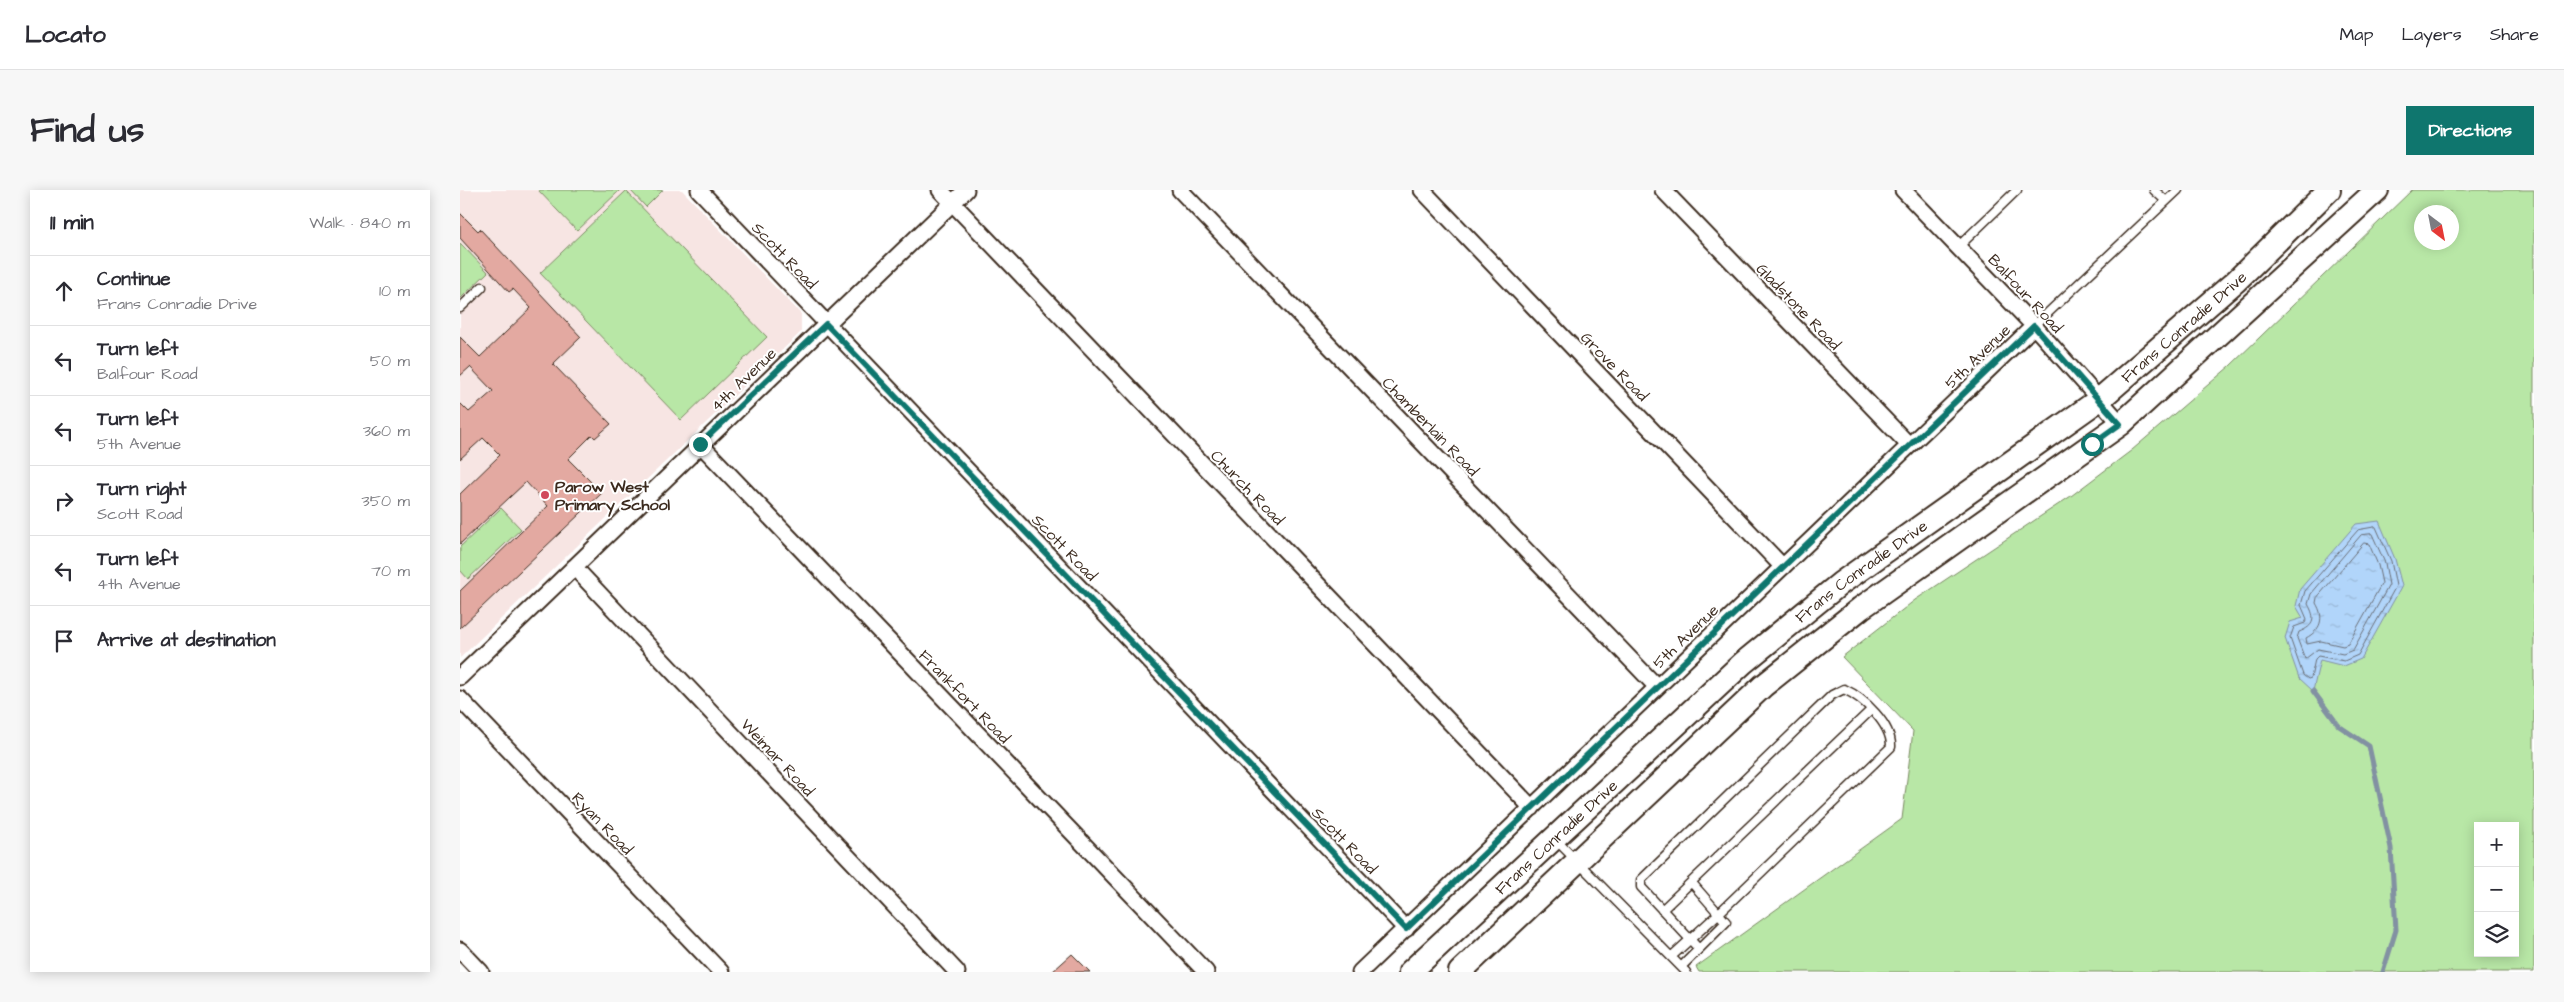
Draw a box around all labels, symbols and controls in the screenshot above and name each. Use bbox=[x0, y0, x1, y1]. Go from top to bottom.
text: Locato bbox=[25, 18, 106, 52]
text: Map bbox=[2339, 22, 2373, 47]
text: Layers bbox=[2401, 22, 2462, 47]
text: Share bbox=[2490, 22, 2539, 47]
text: Find us bbox=[30, 106, 144, 155]
button: Directions bbox=[2406, 106, 2534, 155]
north arrow bbox=[2414, 205, 2459, 250]
text: 11 min bbox=[50, 208, 94, 237]
text: Walk · 840 m bbox=[309, 212, 410, 234]
street label: Scott Road bbox=[747, 217, 822, 294]
street label: Balfour Road bbox=[1983, 249, 2068, 338]
street label: Gladstone Road bbox=[1751, 258, 1846, 355]
text: Continue bbox=[97, 266, 171, 293]
street label: Frans Conradie Drive bbox=[2116, 266, 2252, 388]
icon: ahead bbox=[50, 277, 78, 305]
text: 10 m bbox=[379, 280, 410, 302]
text: Frans Conradie Drive bbox=[97, 293, 257, 315]
street label: 5th Avenue bbox=[1940, 319, 2016, 394]
street label: Grove Road bbox=[1575, 327, 1653, 406]
text: Turn left bbox=[97, 336, 178, 363]
street label: 4th Avenue bbox=[706, 343, 782, 417]
icon: left bbox=[50, 347, 78, 375]
text: 50 m bbox=[370, 350, 410, 372]
text: Balfour Road bbox=[97, 363, 198, 385]
street label: Chamberlain Road bbox=[1377, 372, 1484, 481]
text: Turn left bbox=[97, 406, 178, 433]
icon: left bbox=[50, 417, 78, 445]
text: 360 m bbox=[363, 420, 410, 442]
text: 5th Avenue bbox=[97, 433, 181, 455]
route end bbox=[689, 433, 712, 456]
route start bbox=[2081, 433, 2104, 456]
street label: Church Road bbox=[1206, 445, 1289, 530]
text: Turn right bbox=[97, 476, 186, 503]
place label: Parow West Primary School bbox=[555, 476, 670, 517]
icon: right bbox=[50, 487, 78, 515]
marker: Parow West Primary School bbox=[539, 489, 551, 501]
text: 350 m bbox=[362, 490, 410, 512]
text: Scott Road bbox=[97, 503, 183, 525]
street label: Scott Road bbox=[1027, 509, 1102, 586]
street label: Frans Conradie Drive bbox=[1791, 515, 1932, 628]
text: Turn left bbox=[97, 546, 178, 573]
icon: left bbox=[50, 557, 78, 585]
text: 70 m bbox=[371, 560, 410, 582]
text: 4th Avenue bbox=[97, 573, 181, 595]
street label: 5th Avenue bbox=[1648, 599, 1724, 674]
icon: arrive bbox=[50, 627, 78, 655]
text: Arrive at destination bbox=[97, 627, 276, 654]
street label: Frankfort Road bbox=[914, 645, 1015, 749]
street label: Weimar Road bbox=[736, 714, 819, 801]
street label: Frans Conradie Drive bbox=[1490, 775, 1623, 900]
street label: Ryan Road bbox=[566, 787, 638, 861]
street label: Scott Road bbox=[1307, 802, 1382, 879]
map controls bbox=[2474, 822, 2519, 957]
button: + bbox=[2474, 822, 2519, 867]
button: − bbox=[2474, 867, 2519, 912]
button: layers bbox=[2474, 912, 2519, 957]

